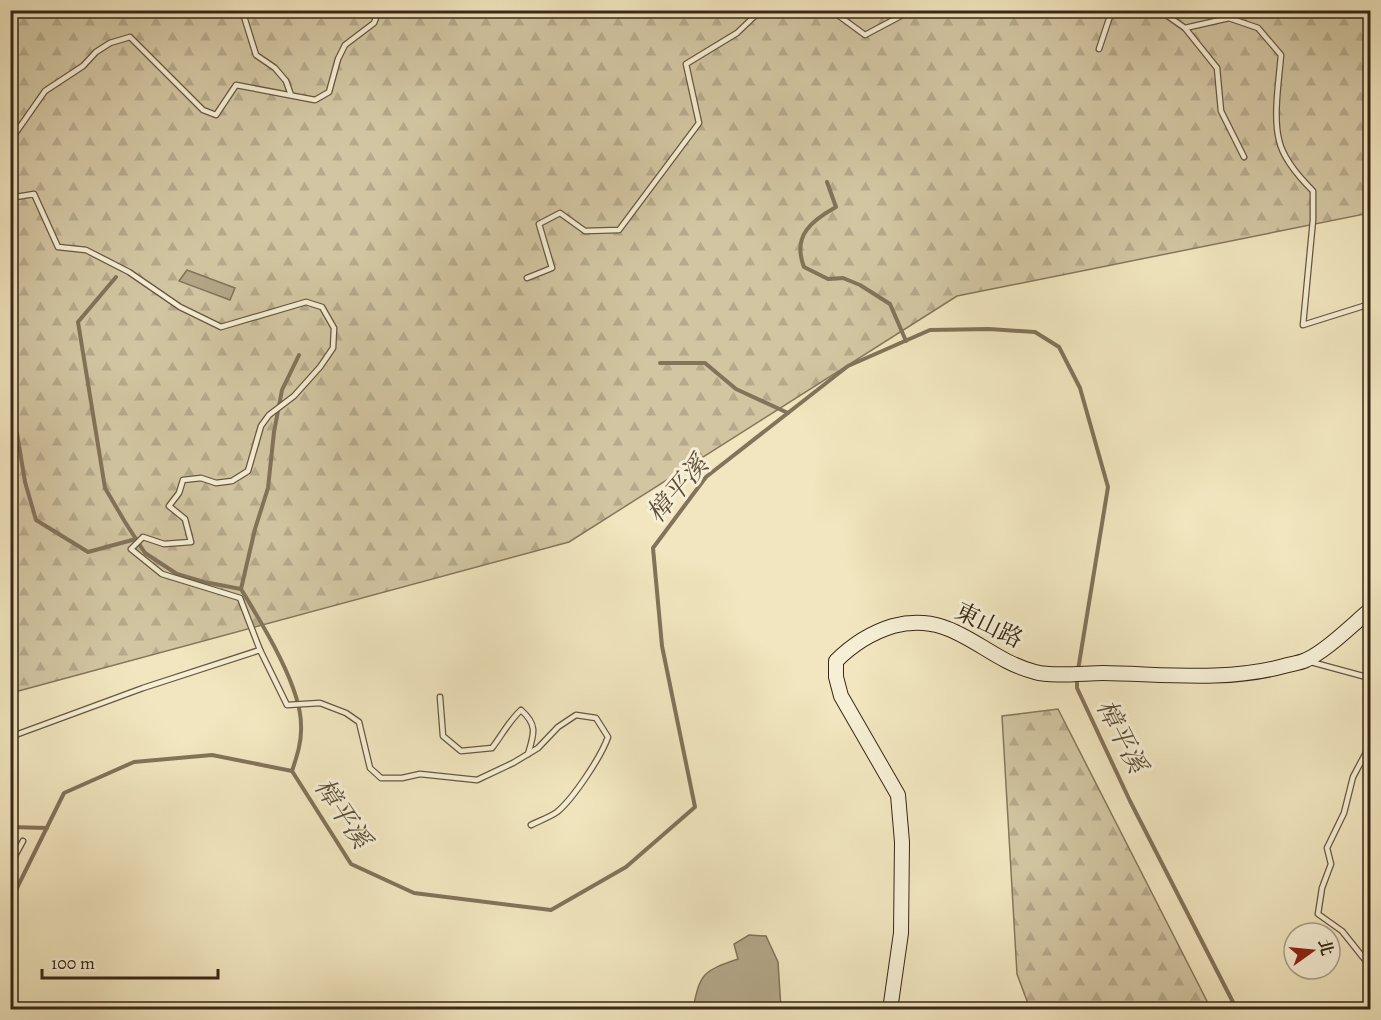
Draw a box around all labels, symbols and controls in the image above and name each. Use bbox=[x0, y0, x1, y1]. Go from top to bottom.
water label: 樟平溪 bbox=[639, 446, 718, 530]
street label: 東山路 bbox=[950, 595, 1028, 655]
water label: 樟平溪 bbox=[1088, 694, 1156, 782]
water label: 樟平溪 bbox=[306, 771, 381, 858]
north arrow bbox=[1282, 921, 1342, 981]
text: 北 bbox=[1313, 937, 1338, 958]
scale bar bbox=[42, 942, 218, 980]
text: 100 m bbox=[51, 951, 95, 975]

